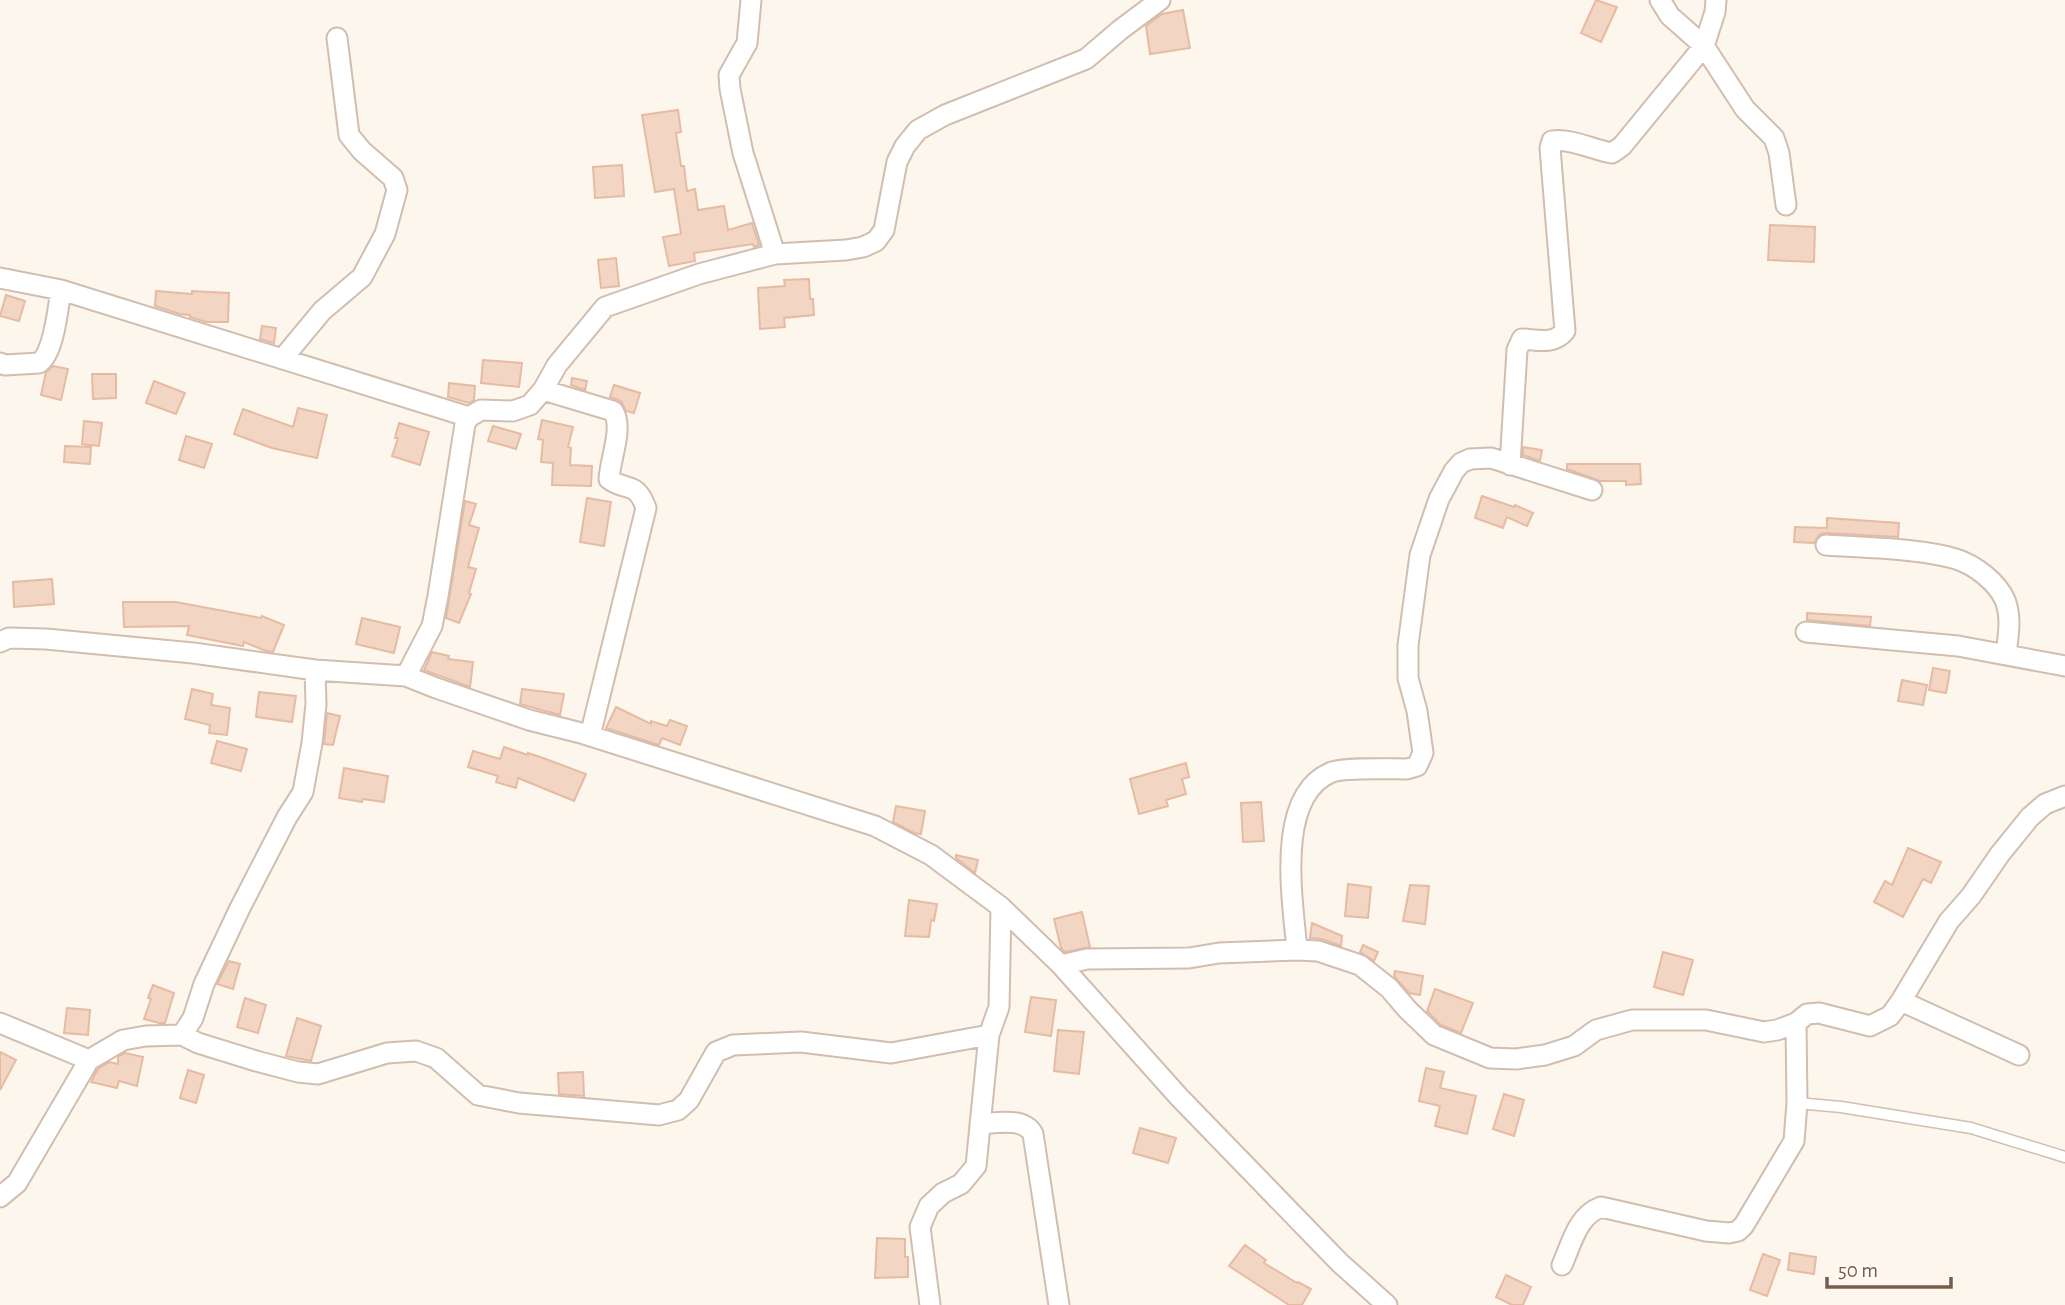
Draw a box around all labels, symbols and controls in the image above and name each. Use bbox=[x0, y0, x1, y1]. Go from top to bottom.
scale bar bbox=[1827, 1246, 1951, 1290]
text: 50 m bbox=[1838, 1260, 1878, 1281]

